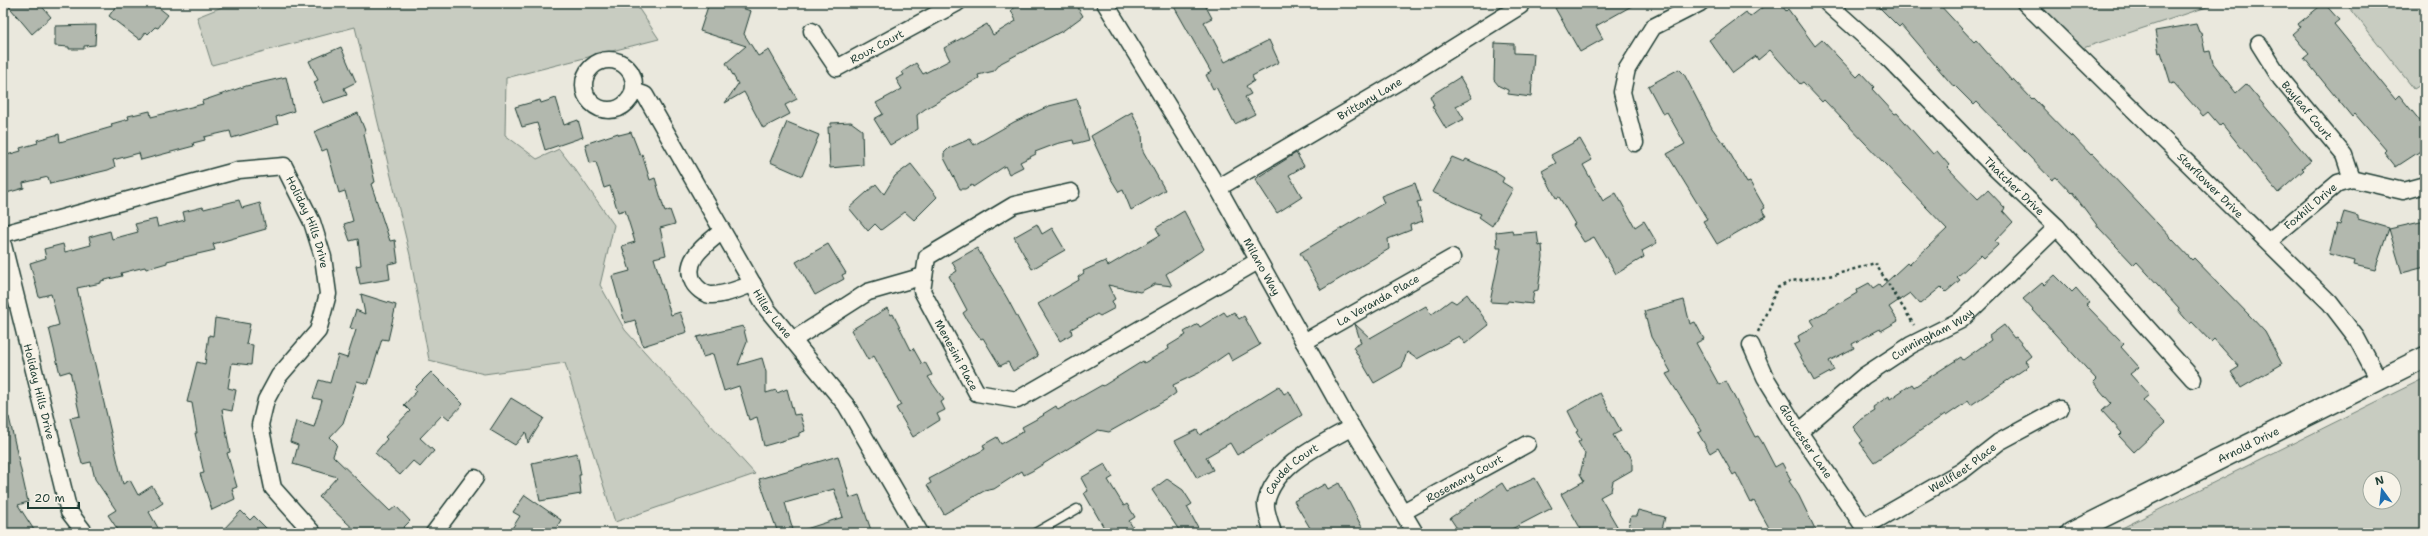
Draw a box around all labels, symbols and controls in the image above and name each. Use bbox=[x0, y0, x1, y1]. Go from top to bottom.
street label: Roux Court bbox=[848, 26, 907, 67]
street label: Brittany Lane bbox=[1335, 74, 1405, 124]
street label: Bayleaf Court bbox=[2278, 78, 2336, 143]
street label: Starflower Drive bbox=[2174, 150, 2246, 222]
street label: Thatcher Drive bbox=[1980, 154, 2047, 219]
street label: Holiday Hills Drive bbox=[282, 174, 331, 269]
street label: Foxhill Drive bbox=[2281, 180, 2340, 233]
street label: Milano Way bbox=[1239, 235, 1284, 299]
street label: La Veranda Place bbox=[1334, 271, 1422, 330]
street label: Hiller Lane bbox=[749, 286, 795, 342]
street label: Cunningham Way bbox=[1889, 305, 1977, 364]
street label: Menesini Place bbox=[931, 317, 982, 394]
street label: Holiday Hills Drive bbox=[20, 342, 58, 441]
street label: Gloucester Lane bbox=[1776, 401, 1836, 482]
street label: Arnold Drive bbox=[2215, 424, 2282, 467]
street label: Caudel Court bbox=[1262, 440, 1321, 497]
street label: Wellfleet Place bbox=[1926, 440, 2000, 496]
street label: Rosemary Court bbox=[1424, 452, 1506, 506]
north arrow bbox=[2362, 470, 2402, 510]
text: N bbox=[2373, 472, 2386, 489]
scale bar bbox=[28, 484, 79, 510]
text: 20 m bbox=[34, 490, 65, 506]

